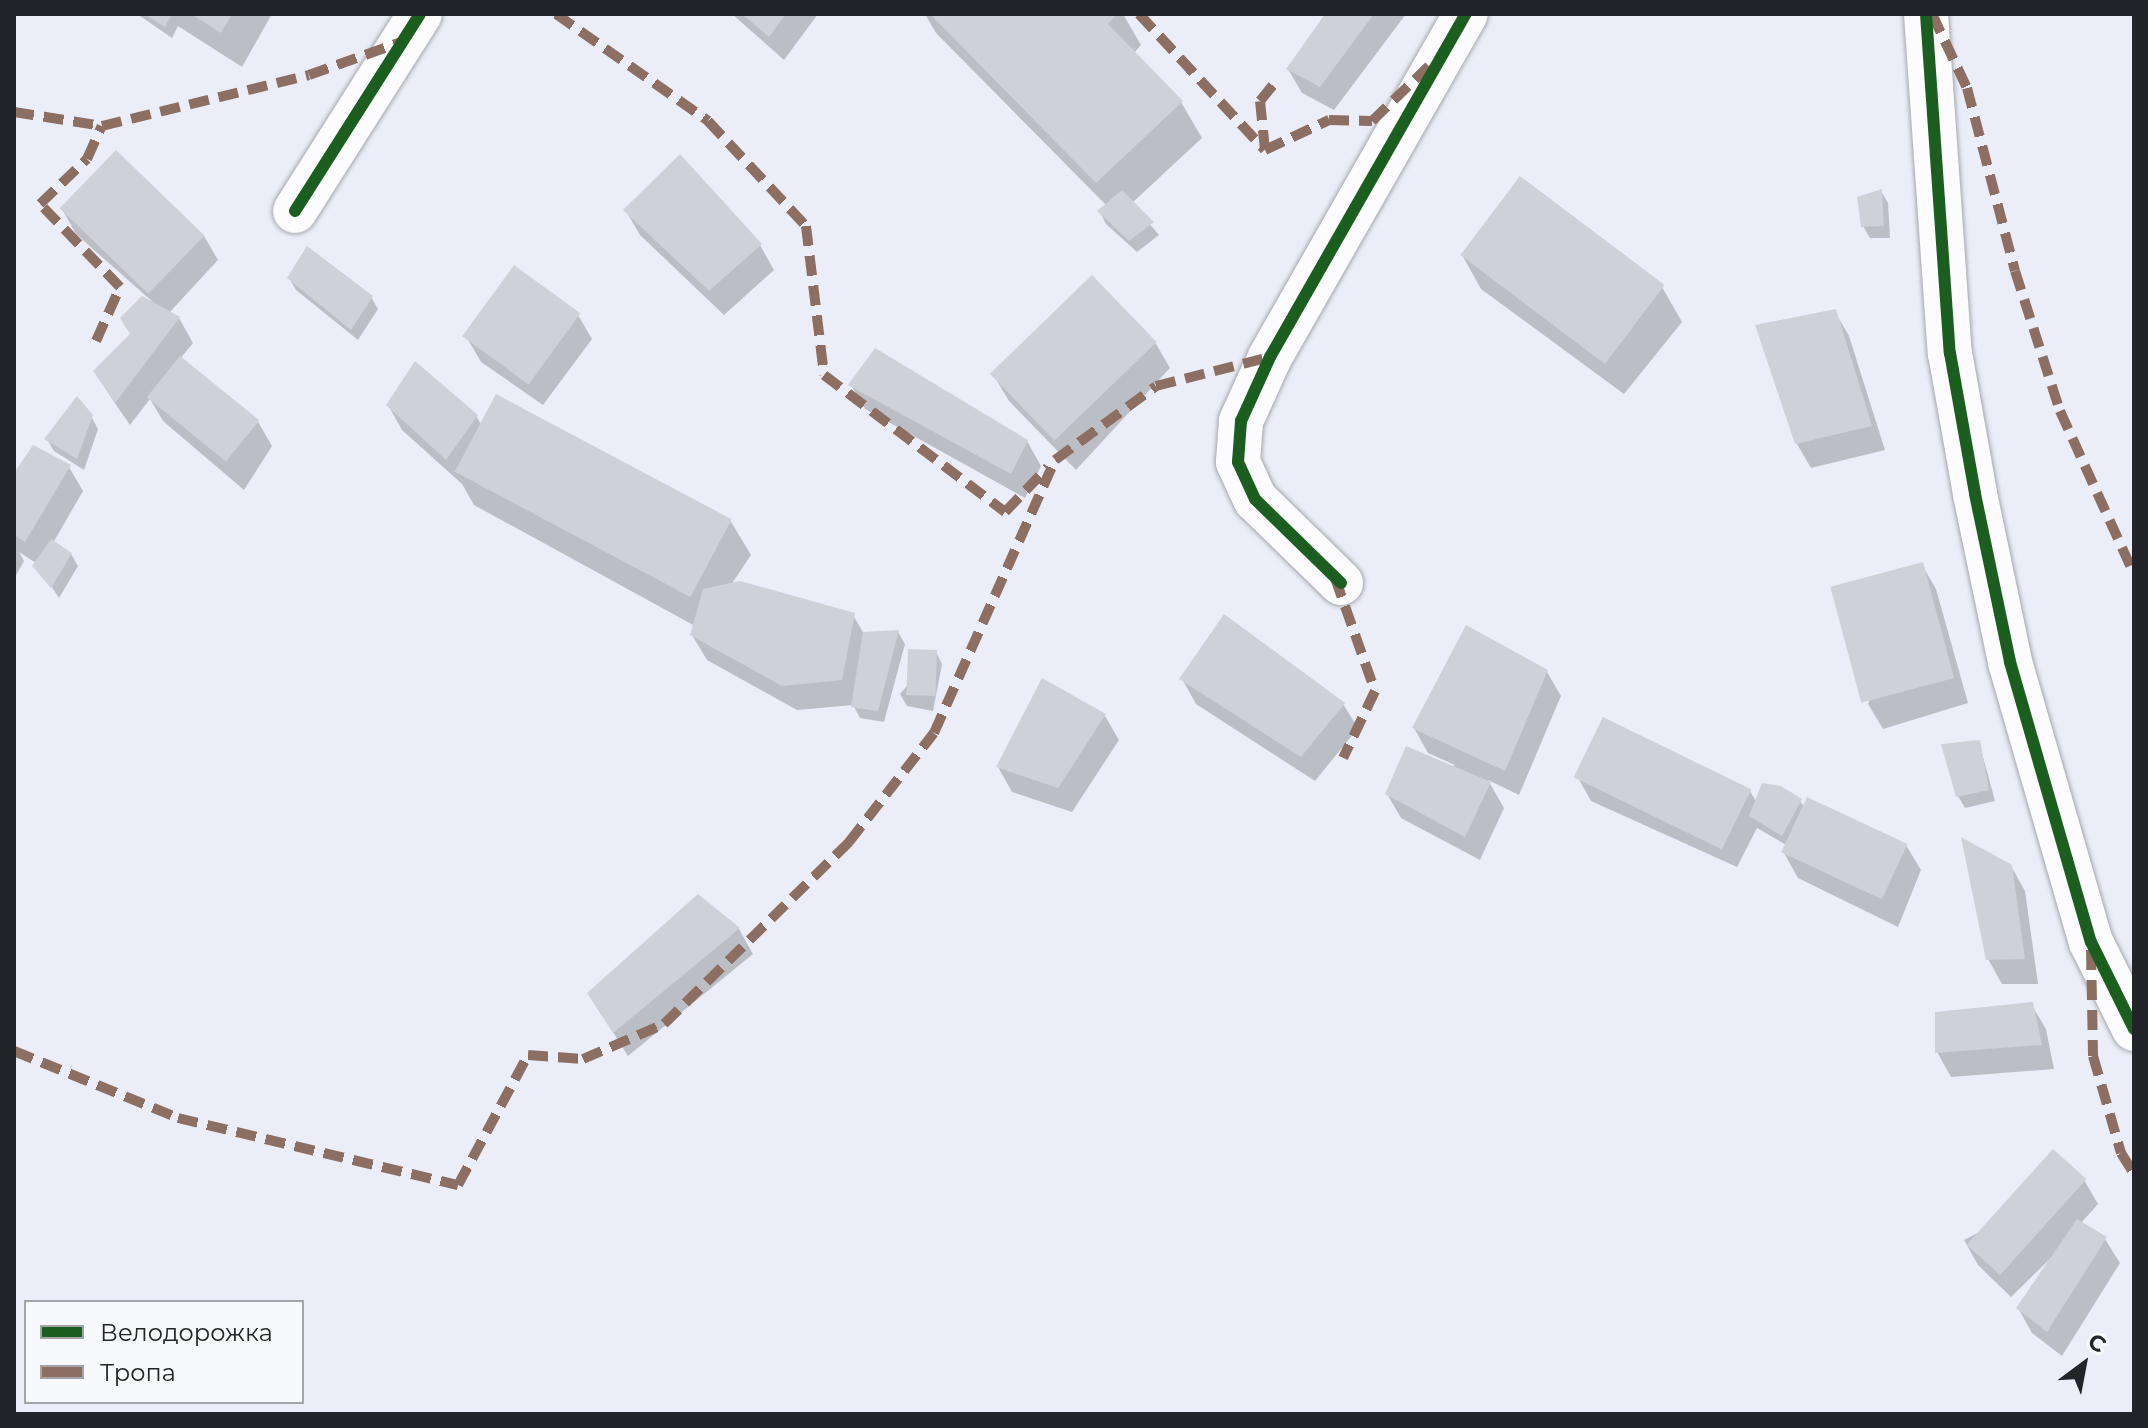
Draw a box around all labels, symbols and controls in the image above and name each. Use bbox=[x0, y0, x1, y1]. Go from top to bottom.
legend bbox=[24, 1300, 304, 1404]
text: Велодорожка bbox=[100, 1318, 273, 1347]
north arrow bbox=[2044, 1324, 2124, 1404]
text: С bbox=[2083, 1328, 2111, 1359]
text: Тропа bbox=[100, 1358, 176, 1387]

